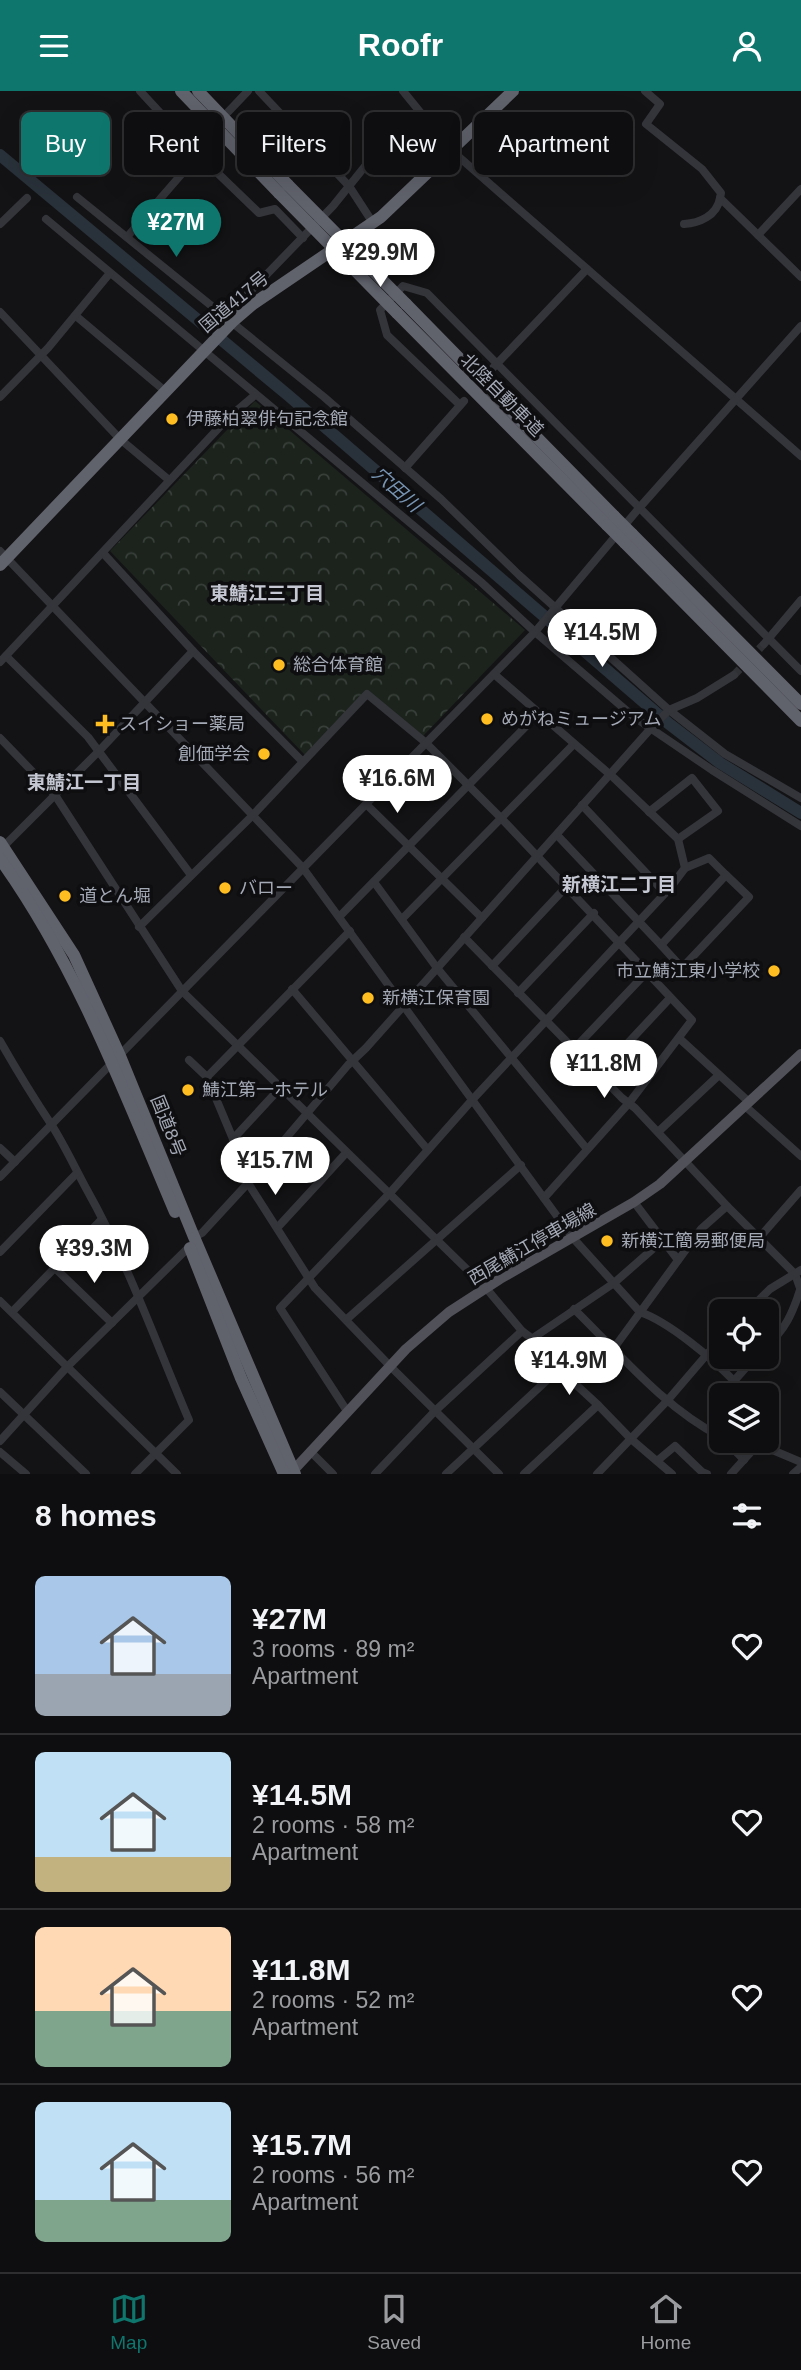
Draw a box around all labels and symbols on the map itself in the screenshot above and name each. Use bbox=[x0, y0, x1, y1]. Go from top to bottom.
pin: ¥27M bbox=[135, 199, 217, 259]
pin: ¥29.9M bbox=[323, 229, 437, 289]
street label: 国道417号 bbox=[195, 267, 273, 337]
street label: 北陸自動車道 bbox=[457, 350, 547, 440]
place label: 伊藤柏翠俳句記念館 bbox=[186, 409, 348, 429]
marker: 伊藤柏翠俳句記念館 bbox=[164, 411, 180, 427]
water label: 穴田川 bbox=[368, 463, 427, 517]
district label: 東鯖江三丁目 bbox=[210, 583, 324, 604]
pin: ¥14.5M bbox=[545, 609, 659, 669]
place label: 総合体育館 bbox=[293, 655, 383, 675]
marker: 総合体育館 bbox=[271, 657, 287, 673]
place label: めがねミュージアム bbox=[501, 709, 661, 729]
marker: めがねミュージアム bbox=[479, 711, 495, 727]
place label: スイショー薬局 bbox=[119, 714, 245, 734]
marker: スイショー薬局 bbox=[97, 716, 113, 732]
place label: 創価学会 bbox=[178, 744, 250, 764]
marker: 創価学会 bbox=[256, 746, 272, 762]
pin: ¥16.6M bbox=[340, 755, 454, 815]
district label: 東鯖江一丁目 bbox=[27, 772, 141, 793]
district label: 新横江二丁目 bbox=[562, 874, 676, 895]
place label: バロー bbox=[239, 878, 293, 898]
marker: バロー bbox=[217, 880, 233, 896]
place label: 道とん堀 bbox=[79, 886, 151, 906]
marker: 道とん堀 bbox=[57, 888, 73, 904]
place label: 市立鯖江東小学校 bbox=[616, 961, 760, 981]
marker: 市立鯖江東小学校 bbox=[766, 963, 782, 979]
place label: 新横江保育園 bbox=[382, 988, 490, 1008]
marker: 新横江保育園 bbox=[360, 990, 376, 1006]
pin: ¥11.8M bbox=[547, 1041, 661, 1100]
place label: 鯖江第一ホテル bbox=[202, 1080, 328, 1100]
marker: 鯖江第一ホテル bbox=[180, 1082, 196, 1098]
street label: 国道8号 bbox=[147, 1093, 189, 1159]
pin: ¥15.7M bbox=[218, 1137, 332, 1197]
street label: 西尾鯖江停車場線 bbox=[465, 1199, 599, 1289]
pin: ¥39.3M bbox=[37, 1225, 151, 1285]
place label: 新横江簡易郵便局 bbox=[621, 1231, 765, 1251]
marker: 新横江簡易郵便局 bbox=[599, 1233, 615, 1249]
pin: ¥14.9M bbox=[512, 1337, 626, 1397]

